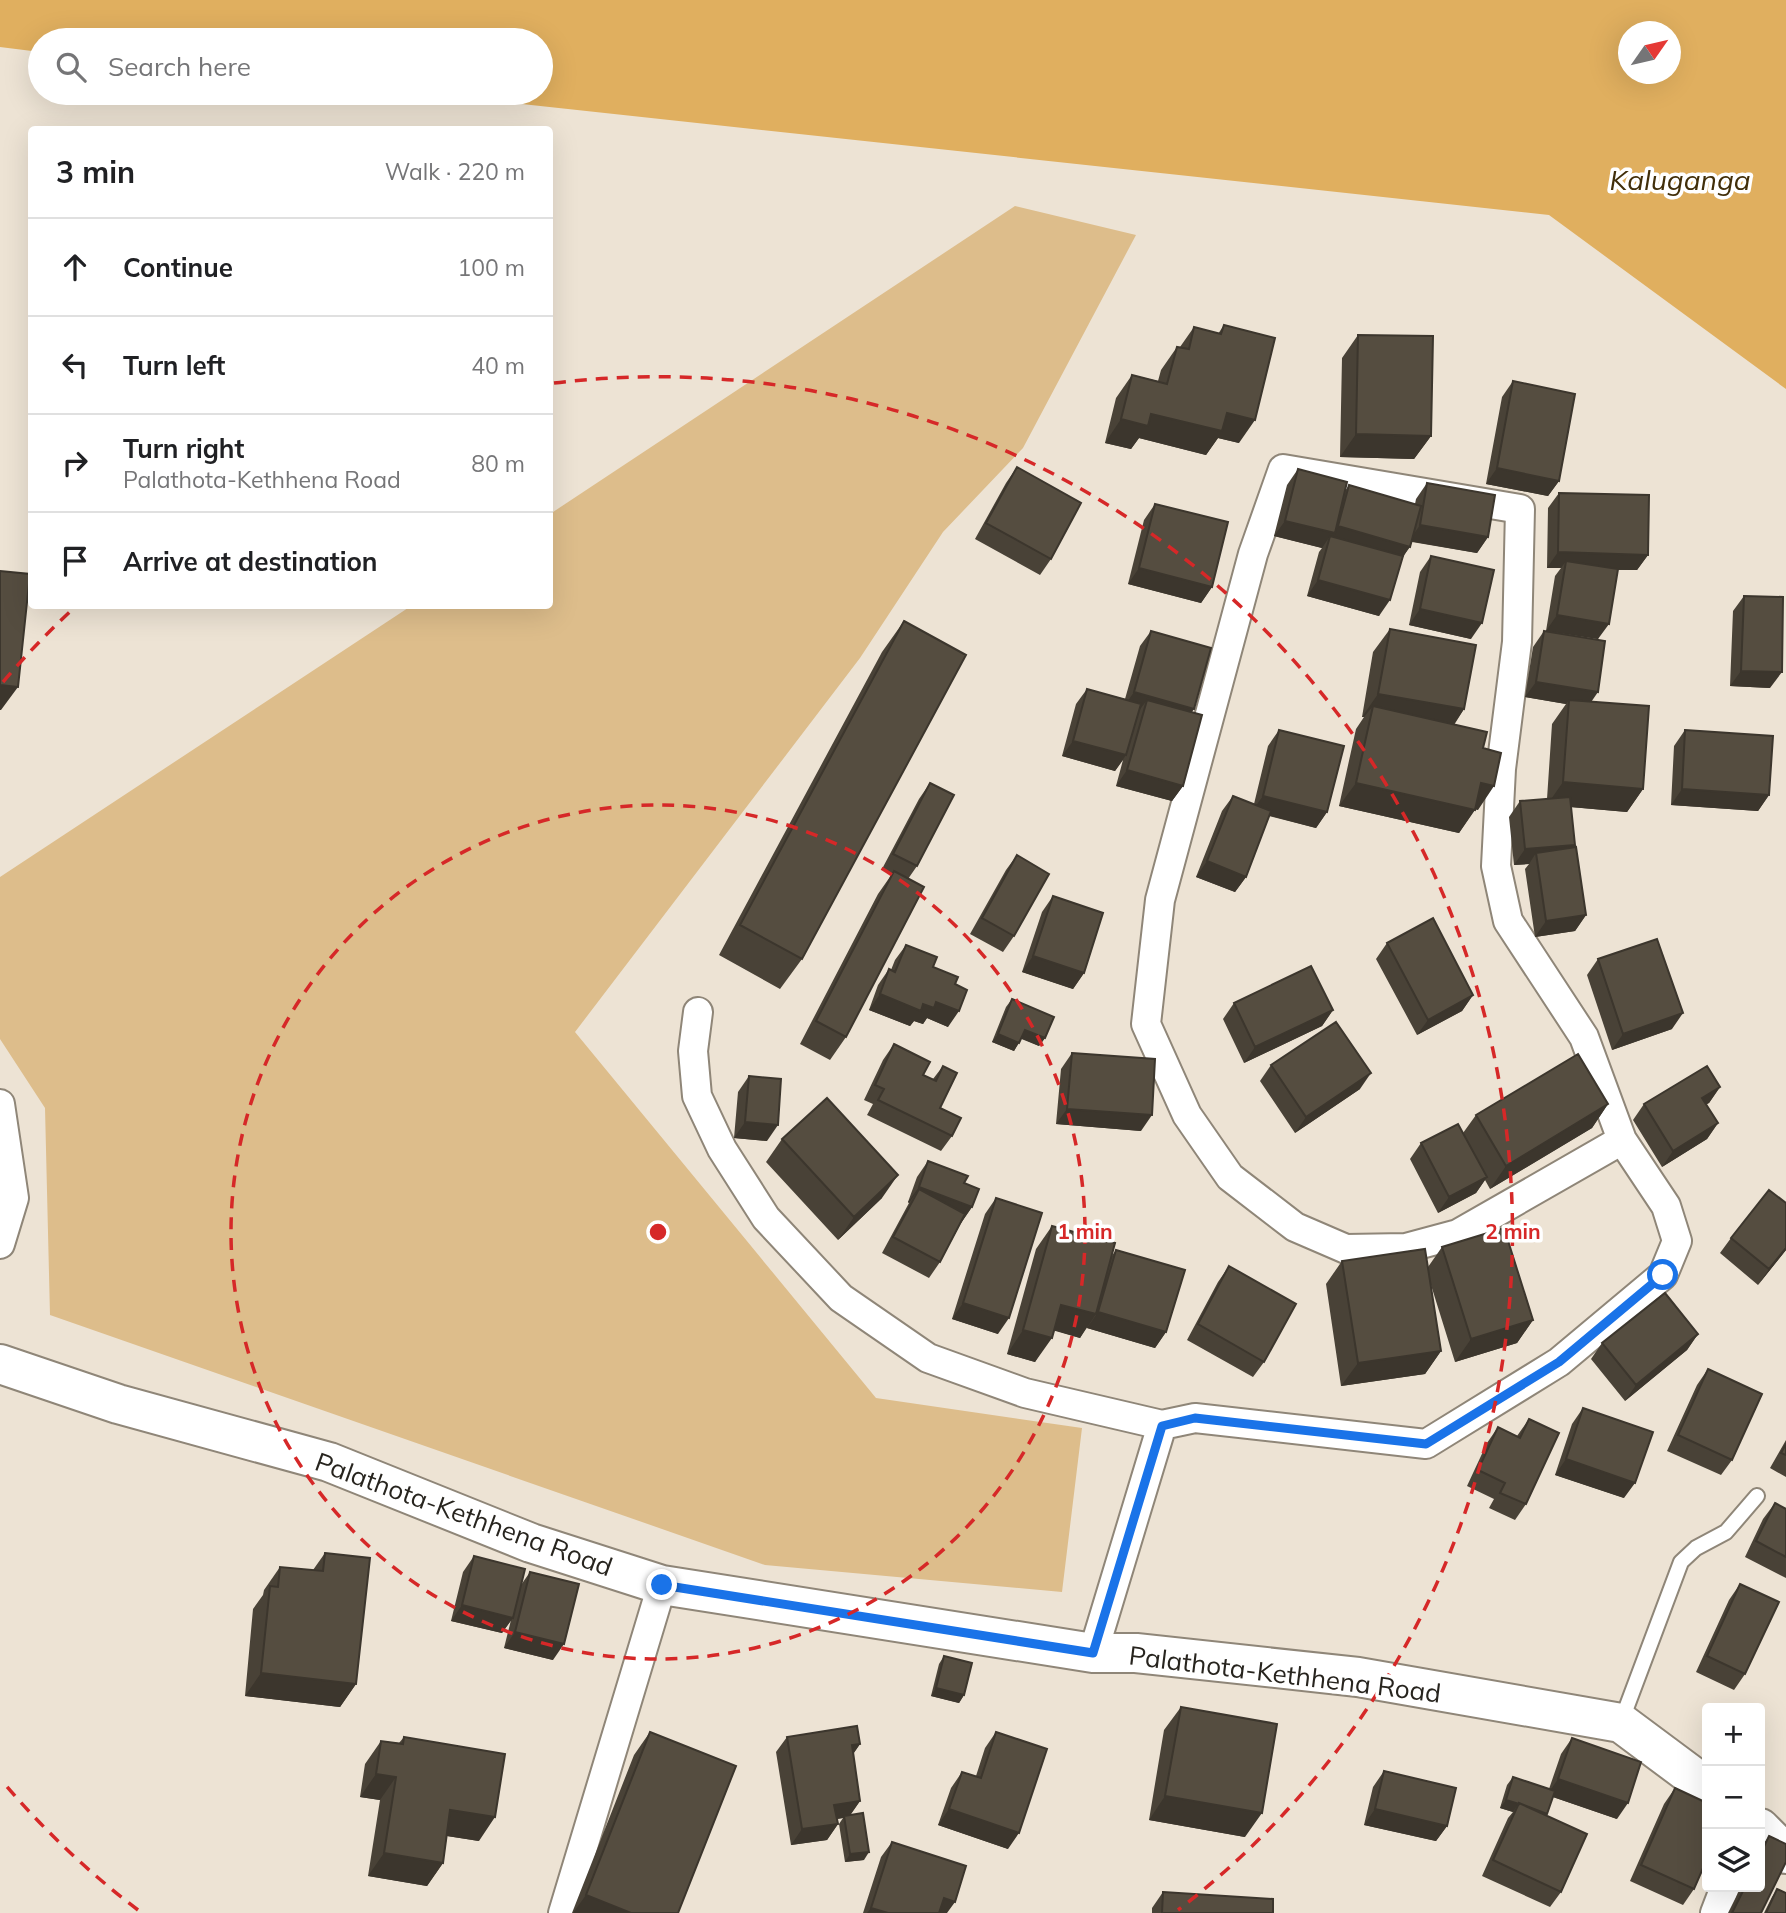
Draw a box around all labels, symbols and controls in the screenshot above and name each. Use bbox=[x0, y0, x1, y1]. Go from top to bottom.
north arrow bbox=[1618, 21, 1681, 84]
search box bbox=[28, 28, 553, 105]
icon: search bbox=[52, 48, 90, 86]
text: Search here bbox=[108, 50, 251, 83]
text: 3 min bbox=[56, 153, 135, 191]
text: Walk · 220 m bbox=[385, 157, 525, 186]
water label: Kaluganga bbox=[1609, 162, 1751, 197]
icon: ahead bbox=[56, 248, 94, 286]
text: Continue bbox=[123, 251, 233, 284]
text: 100 m bbox=[457, 253, 525, 282]
icon: left bbox=[56, 346, 94, 384]
text: Turn left bbox=[123, 349, 225, 382]
text: 40 m bbox=[471, 351, 525, 380]
text: Turn right bbox=[123, 432, 244, 465]
icon: right bbox=[56, 444, 94, 482]
text: 80 m bbox=[471, 449, 525, 478]
text: Palathota-Kethhena Road bbox=[123, 465, 401, 494]
icon: arrive bbox=[56, 542, 94, 580]
text: Arrive at destination bbox=[123, 545, 378, 578]
text: 1 min bbox=[1057, 1218, 1113, 1244]
text: 2 min bbox=[1485, 1218, 1541, 1244]
centre of rings bbox=[646, 1220, 670, 1244]
route start bbox=[1647, 1259, 1678, 1290]
street label: Palathota-Kethhena Road bbox=[311, 1445, 617, 1583]
route end bbox=[646, 1569, 677, 1600]
street label: Palathota-Kethhena Road bbox=[1127, 1638, 1443, 1710]
map controls bbox=[1702, 1703, 1765, 1892]
button: + bbox=[1702, 1703, 1765, 1766]
button: − bbox=[1702, 1766, 1765, 1829]
button: layers bbox=[1702, 1829, 1765, 1892]

